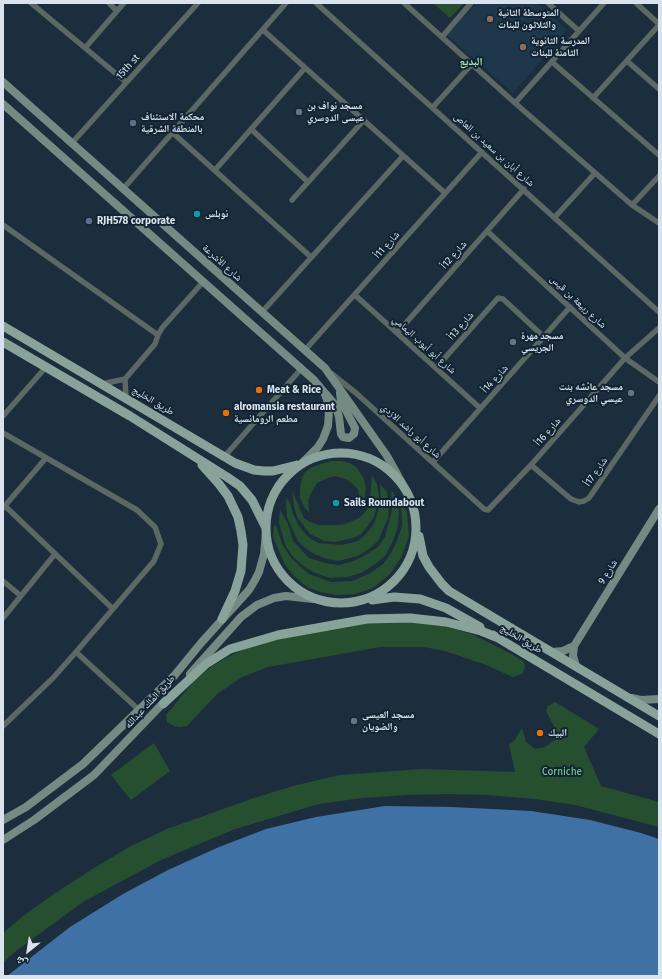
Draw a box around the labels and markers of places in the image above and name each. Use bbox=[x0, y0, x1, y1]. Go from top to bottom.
place label: المتوسطة الثانية والثلاثون للبنات bbox=[498, 7, 559, 30]
marker: المتوسطة الثانية والثلاثون للبنات bbox=[485, 14, 495, 24]
place label: المدرسة الثانوية الثامنة للبنات bbox=[531, 35, 590, 58]
marker: المدرسة الثانوية الثامنة للبنات bbox=[518, 42, 528, 52]
place label: مسجد نواف بن عيسى الدوسري bbox=[307, 100, 364, 124]
marker: مسجد نواف بن عيسى الدوسري bbox=[294, 107, 304, 117]
place label: محكمة الاستئناف بالمنطقة الشرقية bbox=[141, 111, 204, 134]
marker: محكمة الاستئناف بالمنطقة الشرقية bbox=[128, 118, 138, 128]
place label: نوبلس bbox=[205, 208, 228, 220]
marker: نوبلس bbox=[192, 209, 202, 219]
place label: RJH578 corporate bbox=[97, 215, 175, 227]
marker: RJH578 corporate bbox=[84, 216, 94, 226]
place label: مسجد مهرة الجريسي bbox=[521, 330, 563, 354]
marker: مسجد مهرة الجريسي bbox=[508, 337, 518, 347]
place label: مسجد عائشه بنت عيسي الدوسري bbox=[559, 381, 623, 404]
place label: Meat & Rice bbox=[267, 384, 321, 396]
marker: Meat & Rice bbox=[254, 385, 264, 395]
marker: مسجد عائشه بنت عيسي الدوسري bbox=[626, 388, 636, 398]
place label: alromansia restaurant مطعم الرومانسية bbox=[234, 401, 335, 424]
marker: alromansia restaurant مطعم الرومانسية bbox=[221, 408, 231, 418]
place label: Sails Roundabout bbox=[344, 497, 424, 509]
marker: Sails Roundabout bbox=[331, 498, 341, 508]
place label: مسجد العيسى والضويان bbox=[362, 709, 414, 732]
marker: مسجد العيسى والضويان bbox=[349, 716, 359, 726]
place label: البيك bbox=[548, 727, 567, 739]
marker: البيك bbox=[535, 728, 545, 738]

